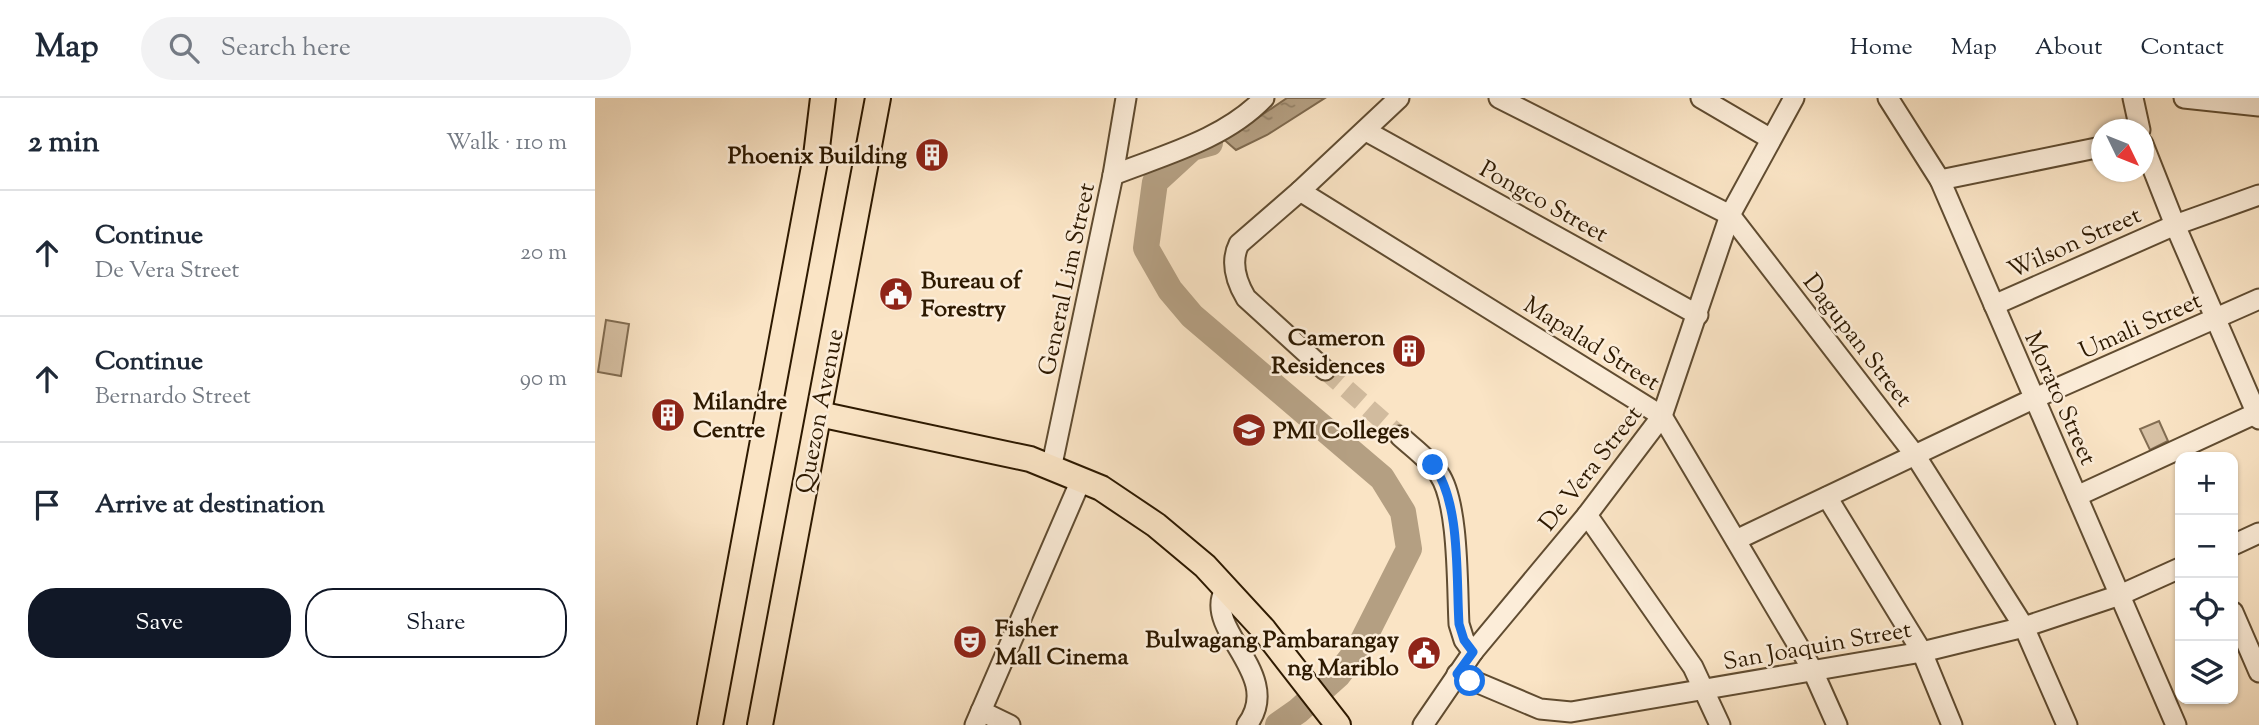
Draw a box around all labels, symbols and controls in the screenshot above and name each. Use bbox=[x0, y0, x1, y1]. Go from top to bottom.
search box bbox=[141, 17, 631, 80]
text: Map bbox=[35, 24, 99, 72]
icon: search bbox=[165, 29, 203, 67]
text: Search here bbox=[221, 30, 351, 67]
text: Home bbox=[1850, 31, 1913, 65]
text: Map bbox=[1951, 31, 1997, 65]
text: About bbox=[2035, 31, 2102, 65]
text: Contact bbox=[2140, 31, 2224, 65]
north arrow bbox=[2091, 119, 2154, 182]
text: 2 min bbox=[28, 122, 100, 165]
text: Walk · 110 m bbox=[446, 127, 567, 160]
building icon: Phoenix Building bbox=[913, 136, 951, 174]
place label: Phoenix Building bbox=[728, 140, 907, 174]
street label: Pongco Street bbox=[1473, 153, 1613, 252]
street label: General Lim Street bbox=[1031, 180, 1105, 379]
street label: Wilson Street bbox=[2003, 199, 2147, 288]
text: Continue bbox=[95, 218, 203, 255]
icon: ahead bbox=[28, 234, 66, 272]
text: 20 m bbox=[520, 237, 567, 270]
text: De Vera Street bbox=[95, 255, 239, 288]
place label: Bureau of Forestry bbox=[921, 265, 1023, 327]
street label: Dagupan Street bbox=[1793, 267, 1919, 415]
public building icon: Bureau of Forestry bbox=[877, 275, 915, 313]
street label: Umali Street bbox=[2074, 285, 2208, 369]
street label: Mapalad Street bbox=[1516, 289, 1666, 400]
place label: Cameron Residences bbox=[1271, 322, 1386, 384]
street label: Quezon Avenue bbox=[788, 326, 854, 497]
street label: Morato Street bbox=[2015, 327, 2104, 471]
building icon: Cameron Residences bbox=[1390, 332, 1428, 370]
text: Continue bbox=[95, 344, 203, 381]
icon: ahead bbox=[28, 360, 66, 398]
text: 90 m bbox=[520, 363, 567, 396]
text: Bernardo Street bbox=[95, 381, 251, 414]
place label: Milandre Centre bbox=[693, 386, 787, 448]
building icon: Milandre Centre bbox=[649, 396, 687, 434]
street label: De Vera Street bbox=[1532, 399, 1651, 539]
school or university icon: PMI Colleges bbox=[1230, 411, 1268, 449]
place label: PMI Colleges bbox=[1273, 415, 1409, 449]
route end bbox=[1417, 449, 1448, 480]
map controls bbox=[2175, 452, 2238, 704]
button: + bbox=[2175, 452, 2238, 515]
icon: arrive bbox=[28, 486, 66, 524]
text: Arrive at destination bbox=[95, 487, 325, 524]
button: − bbox=[2175, 515, 2238, 578]
button: locate bbox=[2175, 578, 2238, 641]
button: Save bbox=[28, 588, 291, 658]
button: Share bbox=[305, 588, 567, 658]
place label: Fisher Mall Cinema bbox=[995, 613, 1129, 675]
street label: San Joaquin Street bbox=[1721, 614, 1914, 680]
theatre icon: Fisher Mall Cinema bbox=[951, 623, 989, 661]
place label: Bulwagang Pambarangay ng Mariblo bbox=[1145, 624, 1399, 686]
public building icon: Bulwagang Pambarangay ng Mariblo bbox=[1405, 634, 1443, 672]
button: layers bbox=[2175, 641, 2238, 704]
route start bbox=[1454, 665, 1485, 696]

